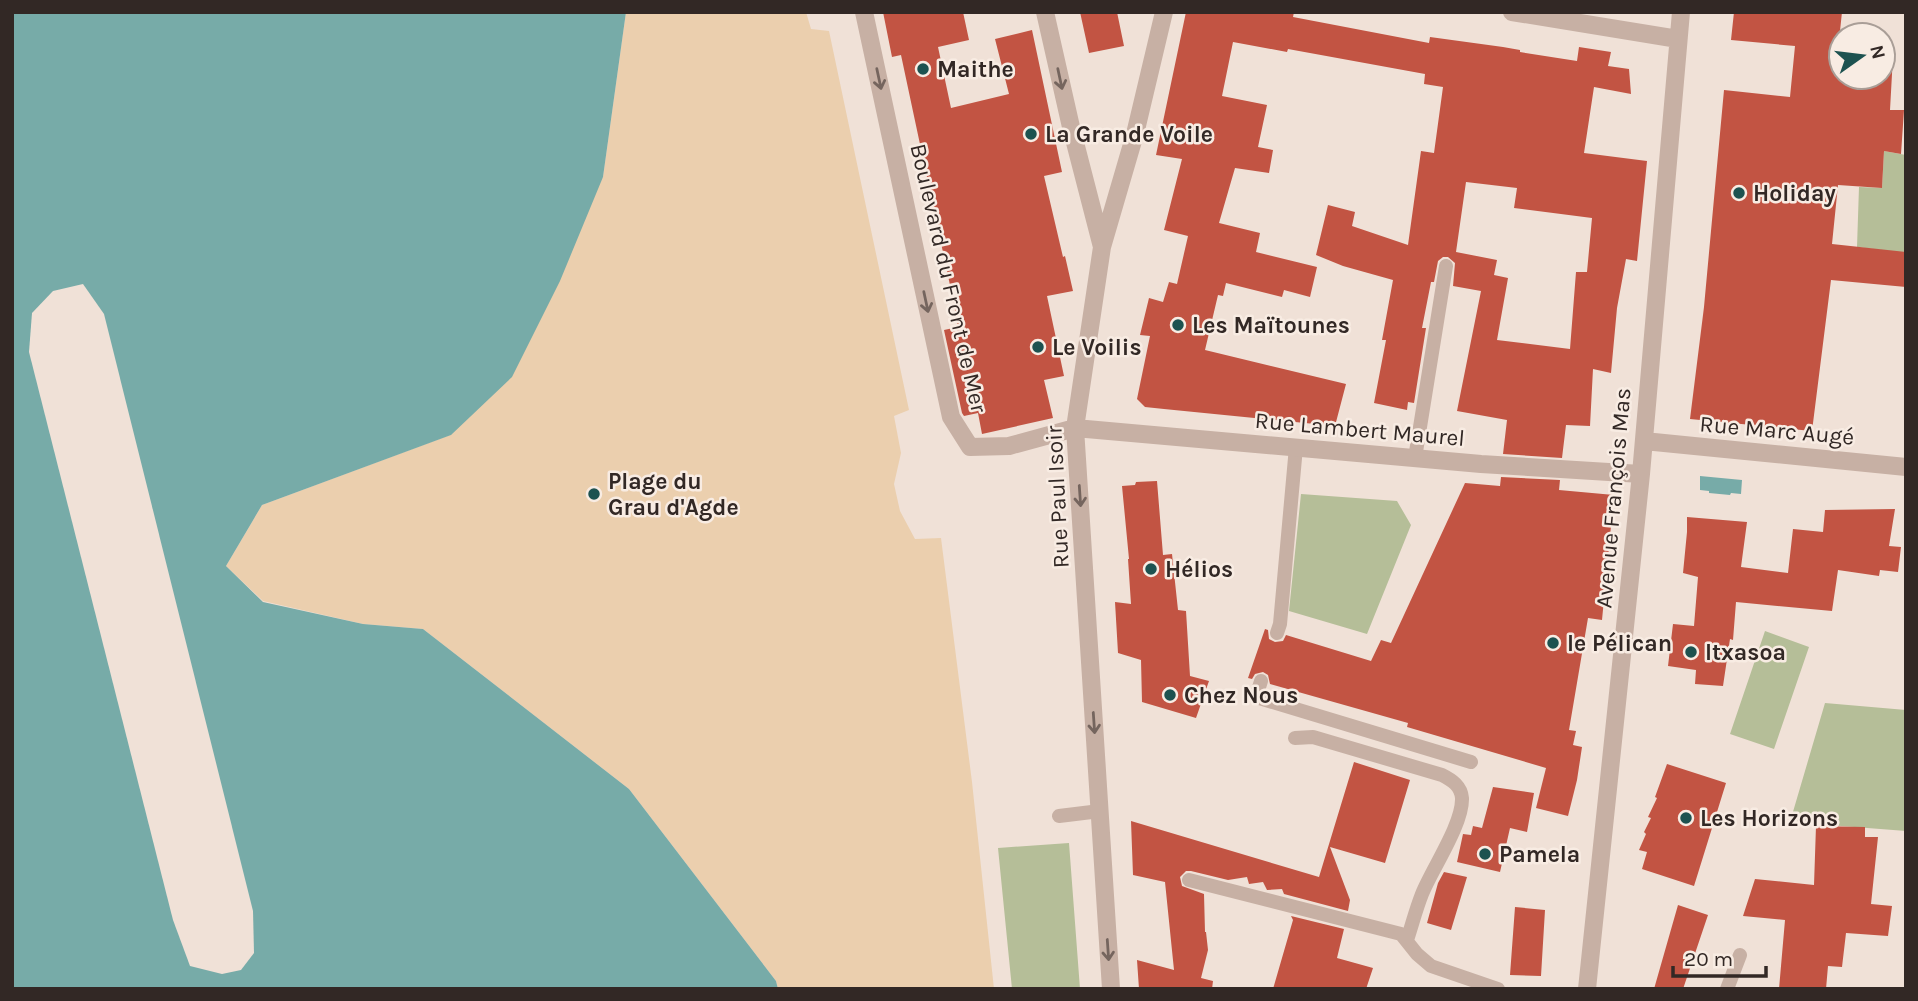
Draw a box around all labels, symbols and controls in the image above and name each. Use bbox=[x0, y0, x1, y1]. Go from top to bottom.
north arrow bbox=[1827, 21, 1897, 91]
text: N bbox=[1865, 43, 1890, 61]
place label: Maithe bbox=[937, 56, 1014, 83]
marker: Maithe bbox=[915, 61, 931, 77]
one-way arrow bbox=[872, 67, 886, 90]
one-way arrow bbox=[1054, 67, 1067, 90]
place label: La Grande Voile bbox=[1045, 121, 1213, 148]
marker: La Grande Voile bbox=[1023, 126, 1039, 142]
street label: Boulevard du Front de Mer bbox=[904, 141, 993, 416]
place label: Holiday bbox=[1753, 180, 1836, 207]
marker: Holiday bbox=[1731, 185, 1747, 201]
one-way arrow bbox=[920, 290, 934, 313]
place label: Les Maïtounes bbox=[1192, 312, 1350, 339]
marker: Les Maïtounes bbox=[1170, 317, 1186, 333]
place label: Le Voilis bbox=[1052, 334, 1142, 361]
marker: Le Voilis bbox=[1030, 339, 1046, 355]
street label: Avenue François Mas bbox=[1590, 387, 1637, 609]
street label: Rue Lambert Maurel bbox=[1254, 407, 1466, 452]
street label: Rue Marc Augé bbox=[1699, 410, 1855, 451]
street label: Rue Paul Isoir bbox=[1040, 424, 1075, 569]
place label: Plage du Grau d'Agde bbox=[608, 468, 739, 521]
one-way arrow bbox=[1074, 484, 1087, 506]
marker: Plage du Grau d'Agde bbox=[586, 486, 602, 502]
place label: Hélios bbox=[1165, 556, 1233, 583]
marker: Hélios bbox=[1143, 561, 1159, 577]
place label: le Pélican bbox=[1567, 630, 1672, 657]
marker: le Pélican bbox=[1545, 635, 1561, 651]
place label: Itxasoa bbox=[1705, 639, 1786, 666]
marker: Itxasoa bbox=[1683, 644, 1699, 660]
place label: Chez Nous bbox=[1184, 682, 1298, 709]
marker: Chez Nous bbox=[1162, 687, 1178, 703]
one-way arrow bbox=[1088, 711, 1101, 733]
place label: Les Horizons bbox=[1700, 805, 1838, 832]
marker: Les Horizons bbox=[1678, 810, 1694, 826]
place label: Pamela bbox=[1499, 841, 1580, 868]
marker: Pamela bbox=[1477, 846, 1493, 862]
scale bar bbox=[1673, 934, 1766, 978]
one-way arrow bbox=[1102, 938, 1115, 961]
text: 20 m bbox=[1684, 947, 1733, 971]

